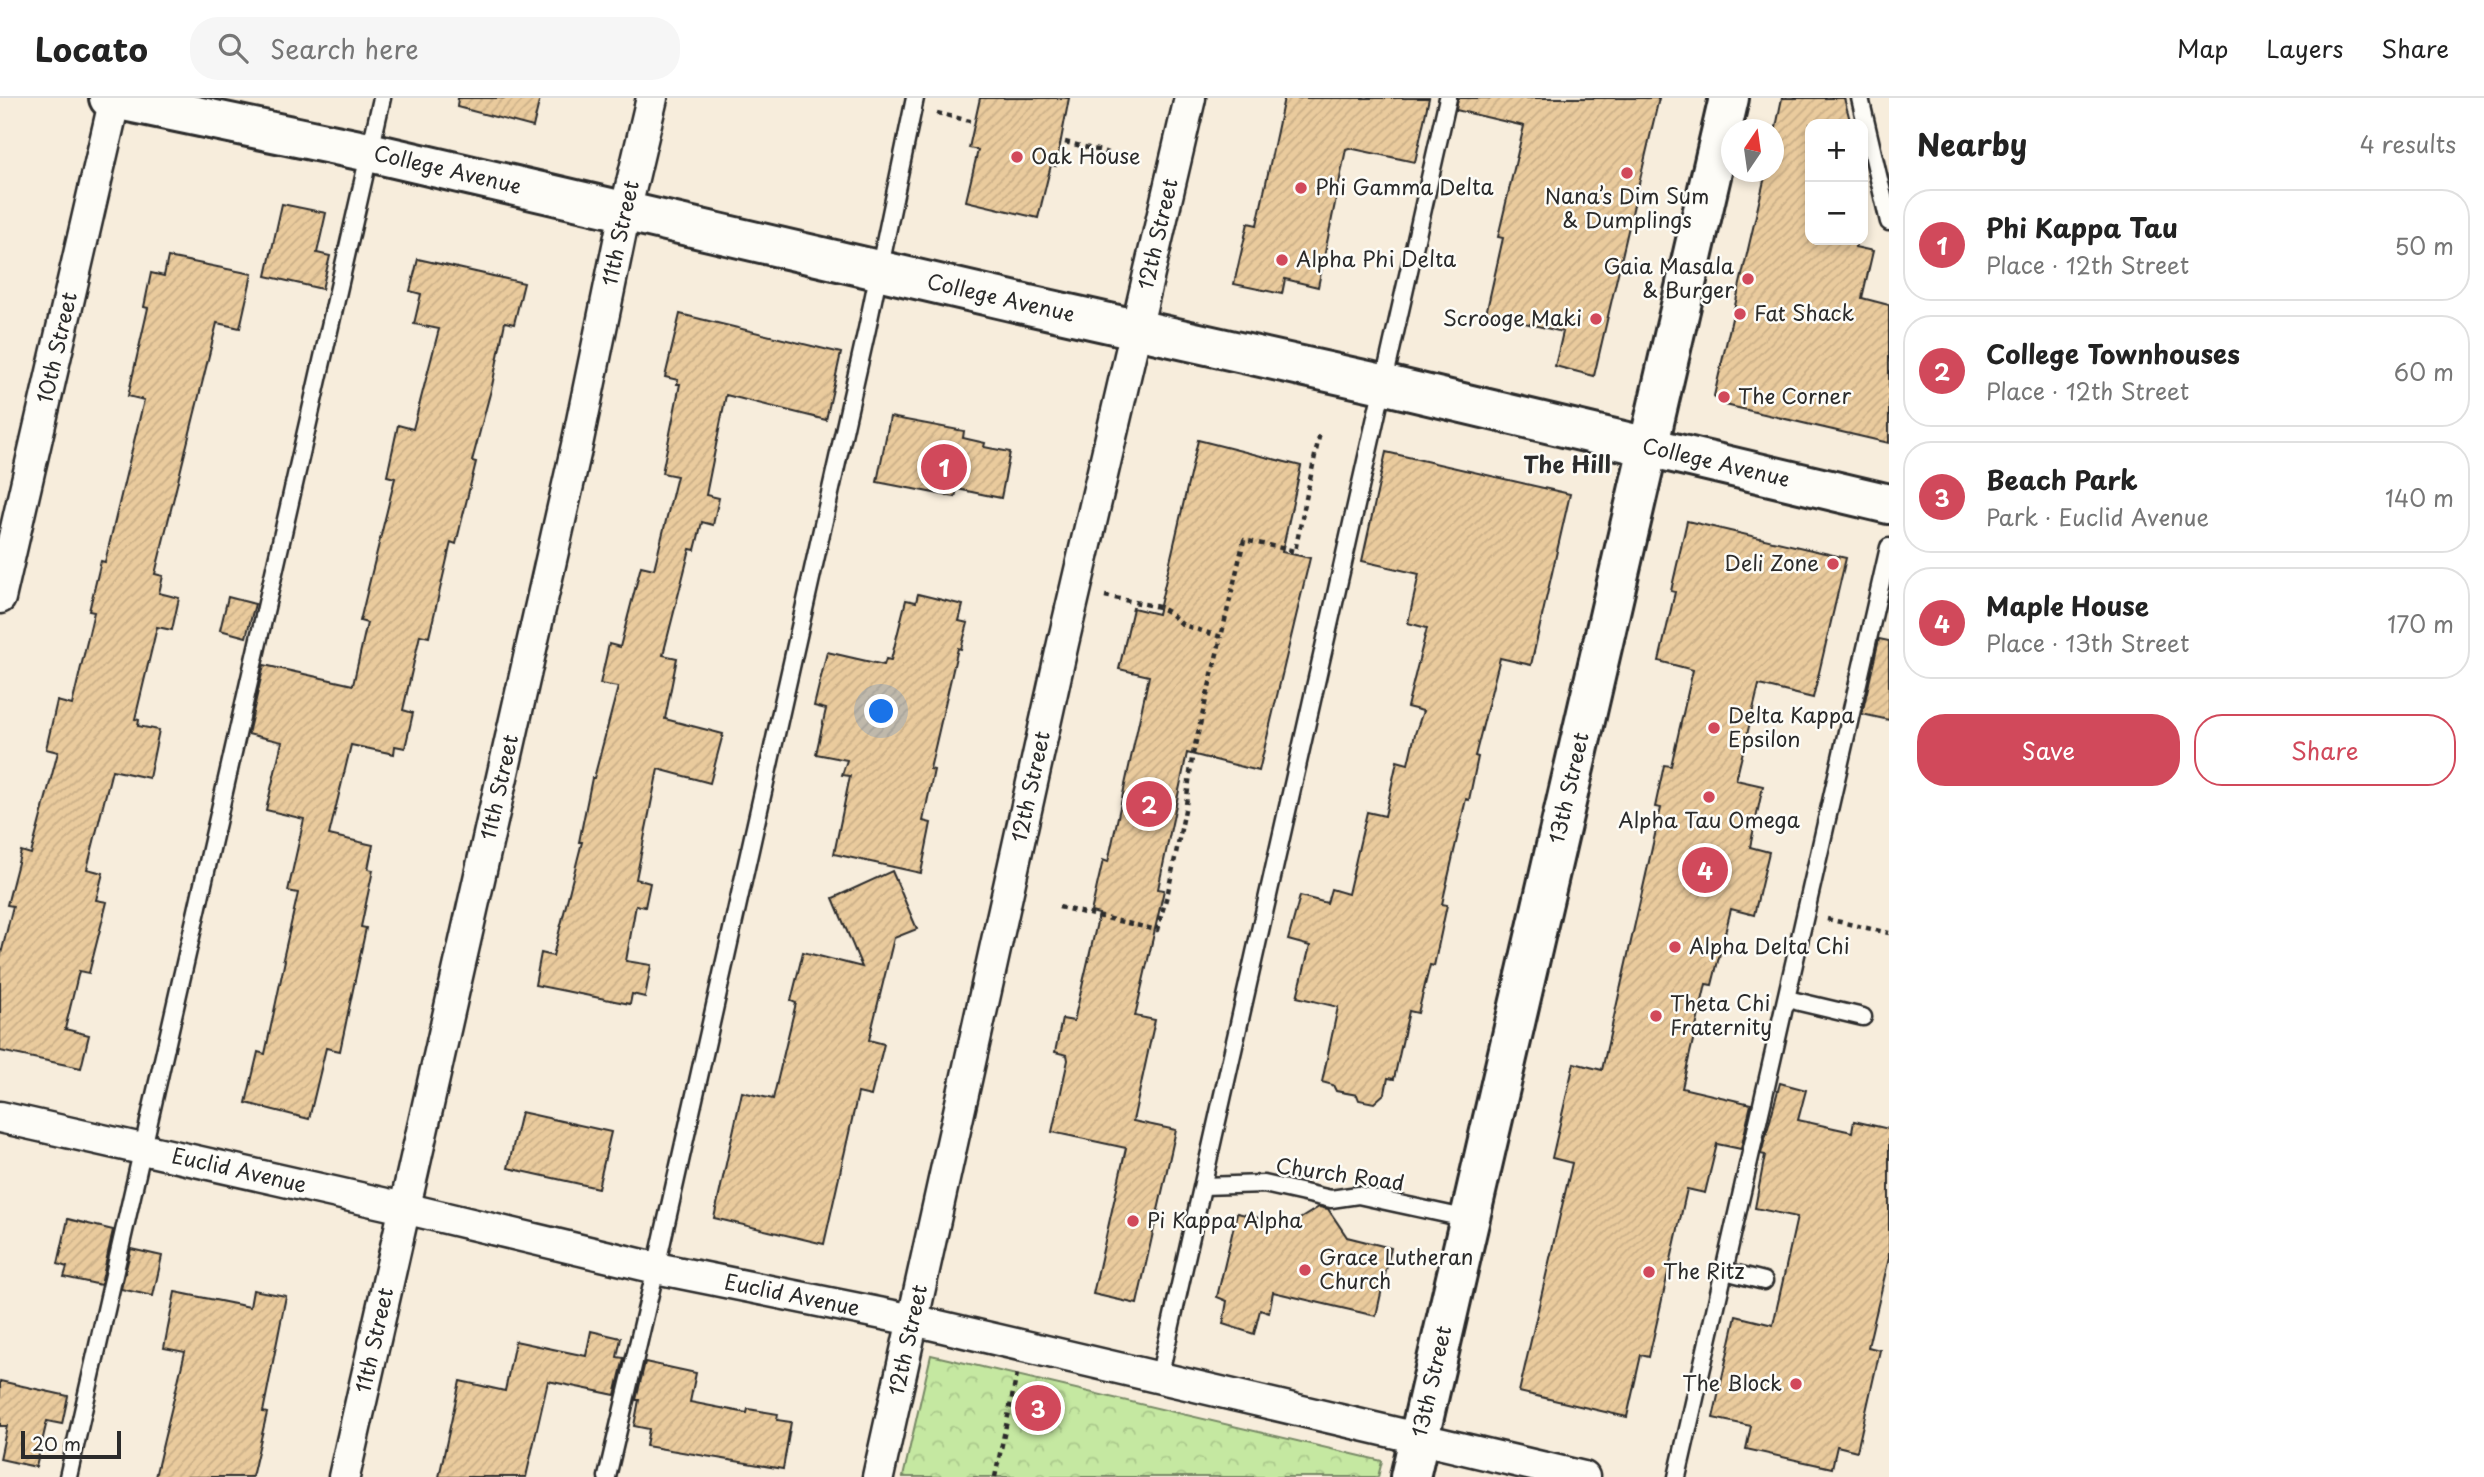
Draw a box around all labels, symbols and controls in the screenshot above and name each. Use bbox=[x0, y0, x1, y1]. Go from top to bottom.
search box bbox=[190, 17, 680, 80]
text: Locato bbox=[35, 23, 148, 73]
icon: search bbox=[214, 29, 252, 67]
text: Search here bbox=[270, 29, 419, 68]
text: Map bbox=[2177, 30, 2228, 66]
text: Layers bbox=[2266, 30, 2343, 66]
text: Share bbox=[2381, 30, 2449, 66]
north arrow bbox=[1721, 119, 1784, 182]
map controls bbox=[1805, 119, 1868, 245]
button: + bbox=[1805, 119, 1868, 182]
text: Nearby bbox=[1917, 121, 2027, 166]
text: 4 results bbox=[2360, 126, 2456, 161]
street label: College Avenue bbox=[371, 136, 525, 201]
place label: Oak House bbox=[1031, 139, 1140, 171]
marker: Oak House bbox=[1009, 149, 1025, 165]
marker: Nana’s Dim Sum & Dumplings bbox=[1619, 165, 1635, 181]
place label: Phi Gamma Delta bbox=[1315, 170, 1494, 202]
street label: 12th Street bbox=[1128, 175, 1185, 292]
street label: 11th Street bbox=[592, 177, 646, 289]
place label: Nana’s Dim Sum & Dumplings bbox=[1545, 179, 1709, 235]
marker: Phi Gamma Delta bbox=[1293, 180, 1309, 196]
button: − bbox=[1805, 182, 1868, 245]
text: Phi Kappa Tau bbox=[1986, 208, 2178, 247]
text: 1 bbox=[1937, 228, 1948, 263]
text: 50 m bbox=[2394, 228, 2454, 263]
place label: Alpha Phi Delta bbox=[1296, 242, 1456, 274]
text: Place · 12th Street bbox=[1986, 247, 2189, 282]
place label: Gaia Masala & Burger bbox=[1603, 249, 1735, 305]
marker: Alpha Phi Delta bbox=[1274, 252, 1290, 268]
street label: College Avenue bbox=[924, 264, 1078, 329]
marker: Gaia Masala & Burger bbox=[1740, 271, 1756, 287]
street label: 10th Street bbox=[27, 288, 84, 406]
place label: Fat Shack bbox=[1754, 296, 1855, 328]
place label: Scrooge Maki bbox=[1443, 301, 1582, 333]
marker: Fat Shack bbox=[1732, 306, 1748, 322]
marker: Scrooge Maki bbox=[1588, 311, 1604, 327]
text: College Townhouses bbox=[1986, 334, 2240, 373]
text: 2 bbox=[1934, 354, 1950, 389]
text: 60 m bbox=[2394, 354, 2454, 389]
text: Place · 12th Street bbox=[1986, 373, 2189, 408]
place label: The Corner bbox=[1738, 379, 1851, 411]
marker: The Corner bbox=[1716, 389, 1732, 405]
street label: College Avenue bbox=[1639, 428, 1793, 494]
pin: 1 bbox=[921, 441, 967, 493]
district label: The Hill bbox=[1523, 446, 1611, 481]
text: Beach Park bbox=[1986, 460, 2138, 499]
text: 3 bbox=[1934, 480, 1950, 515]
text: 140 m bbox=[2385, 480, 2454, 515]
text: Park · Euclid Avenue bbox=[1986, 499, 2209, 534]
place label: Deli Zone bbox=[1725, 546, 1819, 578]
marker: Deli Zone bbox=[1825, 556, 1841, 572]
text: Maple House bbox=[1986, 586, 2149, 625]
text: 4 bbox=[1934, 606, 1950, 641]
text: 170 m bbox=[2387, 606, 2454, 641]
text: Place · 13th Street bbox=[1986, 625, 2189, 660]
your location bbox=[864, 694, 898, 728]
place label: Delta Kappa Epsilon bbox=[1728, 698, 1855, 754]
button: Save bbox=[1917, 714, 2180, 786]
button: Share bbox=[2194, 714, 2456, 786]
marker: Delta Kappa Epsilon bbox=[1706, 720, 1722, 736]
street label: 12th Street bbox=[1001, 728, 1057, 845]
street label: 13th Street bbox=[1539, 729, 1596, 847]
street label: 11th Street bbox=[470, 731, 525, 843]
pin: 2 bbox=[1126, 778, 1172, 830]
marker: Alpha Tau Omega bbox=[1701, 789, 1717, 805]
place label: Alpha Tau Omega bbox=[1618, 803, 1800, 835]
pin: 4 bbox=[1682, 844, 1728, 896]
place label: Alpha Delta Chi bbox=[1689, 929, 1850, 961]
marker: Alpha Delta Chi bbox=[1667, 939, 1683, 955]
place label: Theta Chi Fraternity bbox=[1670, 986, 1772, 1042]
marker: Theta Chi Fraternity bbox=[1648, 1008, 1664, 1024]
street label: Euclid Avenue bbox=[169, 1138, 310, 1200]
street label: Church Road bbox=[1274, 1148, 1407, 1198]
place label: Pi Kappa Alpha bbox=[1147, 1203, 1303, 1235]
marker: Pi Kappa Alpha bbox=[1125, 1213, 1141, 1229]
place label: Grace Lutheran Church bbox=[1319, 1240, 1473, 1296]
place label: The Ritz bbox=[1663, 1254, 1744, 1286]
marker: Grace Lutheran Church bbox=[1297, 1262, 1313, 1278]
street label: Euclid Avenue bbox=[722, 1264, 863, 1323]
marker: The Ritz bbox=[1641, 1264, 1657, 1280]
street label: 12th Street bbox=[879, 1281, 934, 1399]
street label: 11th Street bbox=[345, 1284, 400, 1396]
street label: 13th Street bbox=[1402, 1322, 1459, 1440]
place label: The Block bbox=[1682, 1366, 1782, 1398]
marker: The Block bbox=[1788, 1376, 1804, 1392]
pin: 3 bbox=[1015, 1382, 1061, 1434]
scale bar bbox=[21, 1428, 121, 1460]
text: 20 m bbox=[32, 1429, 81, 1457]

